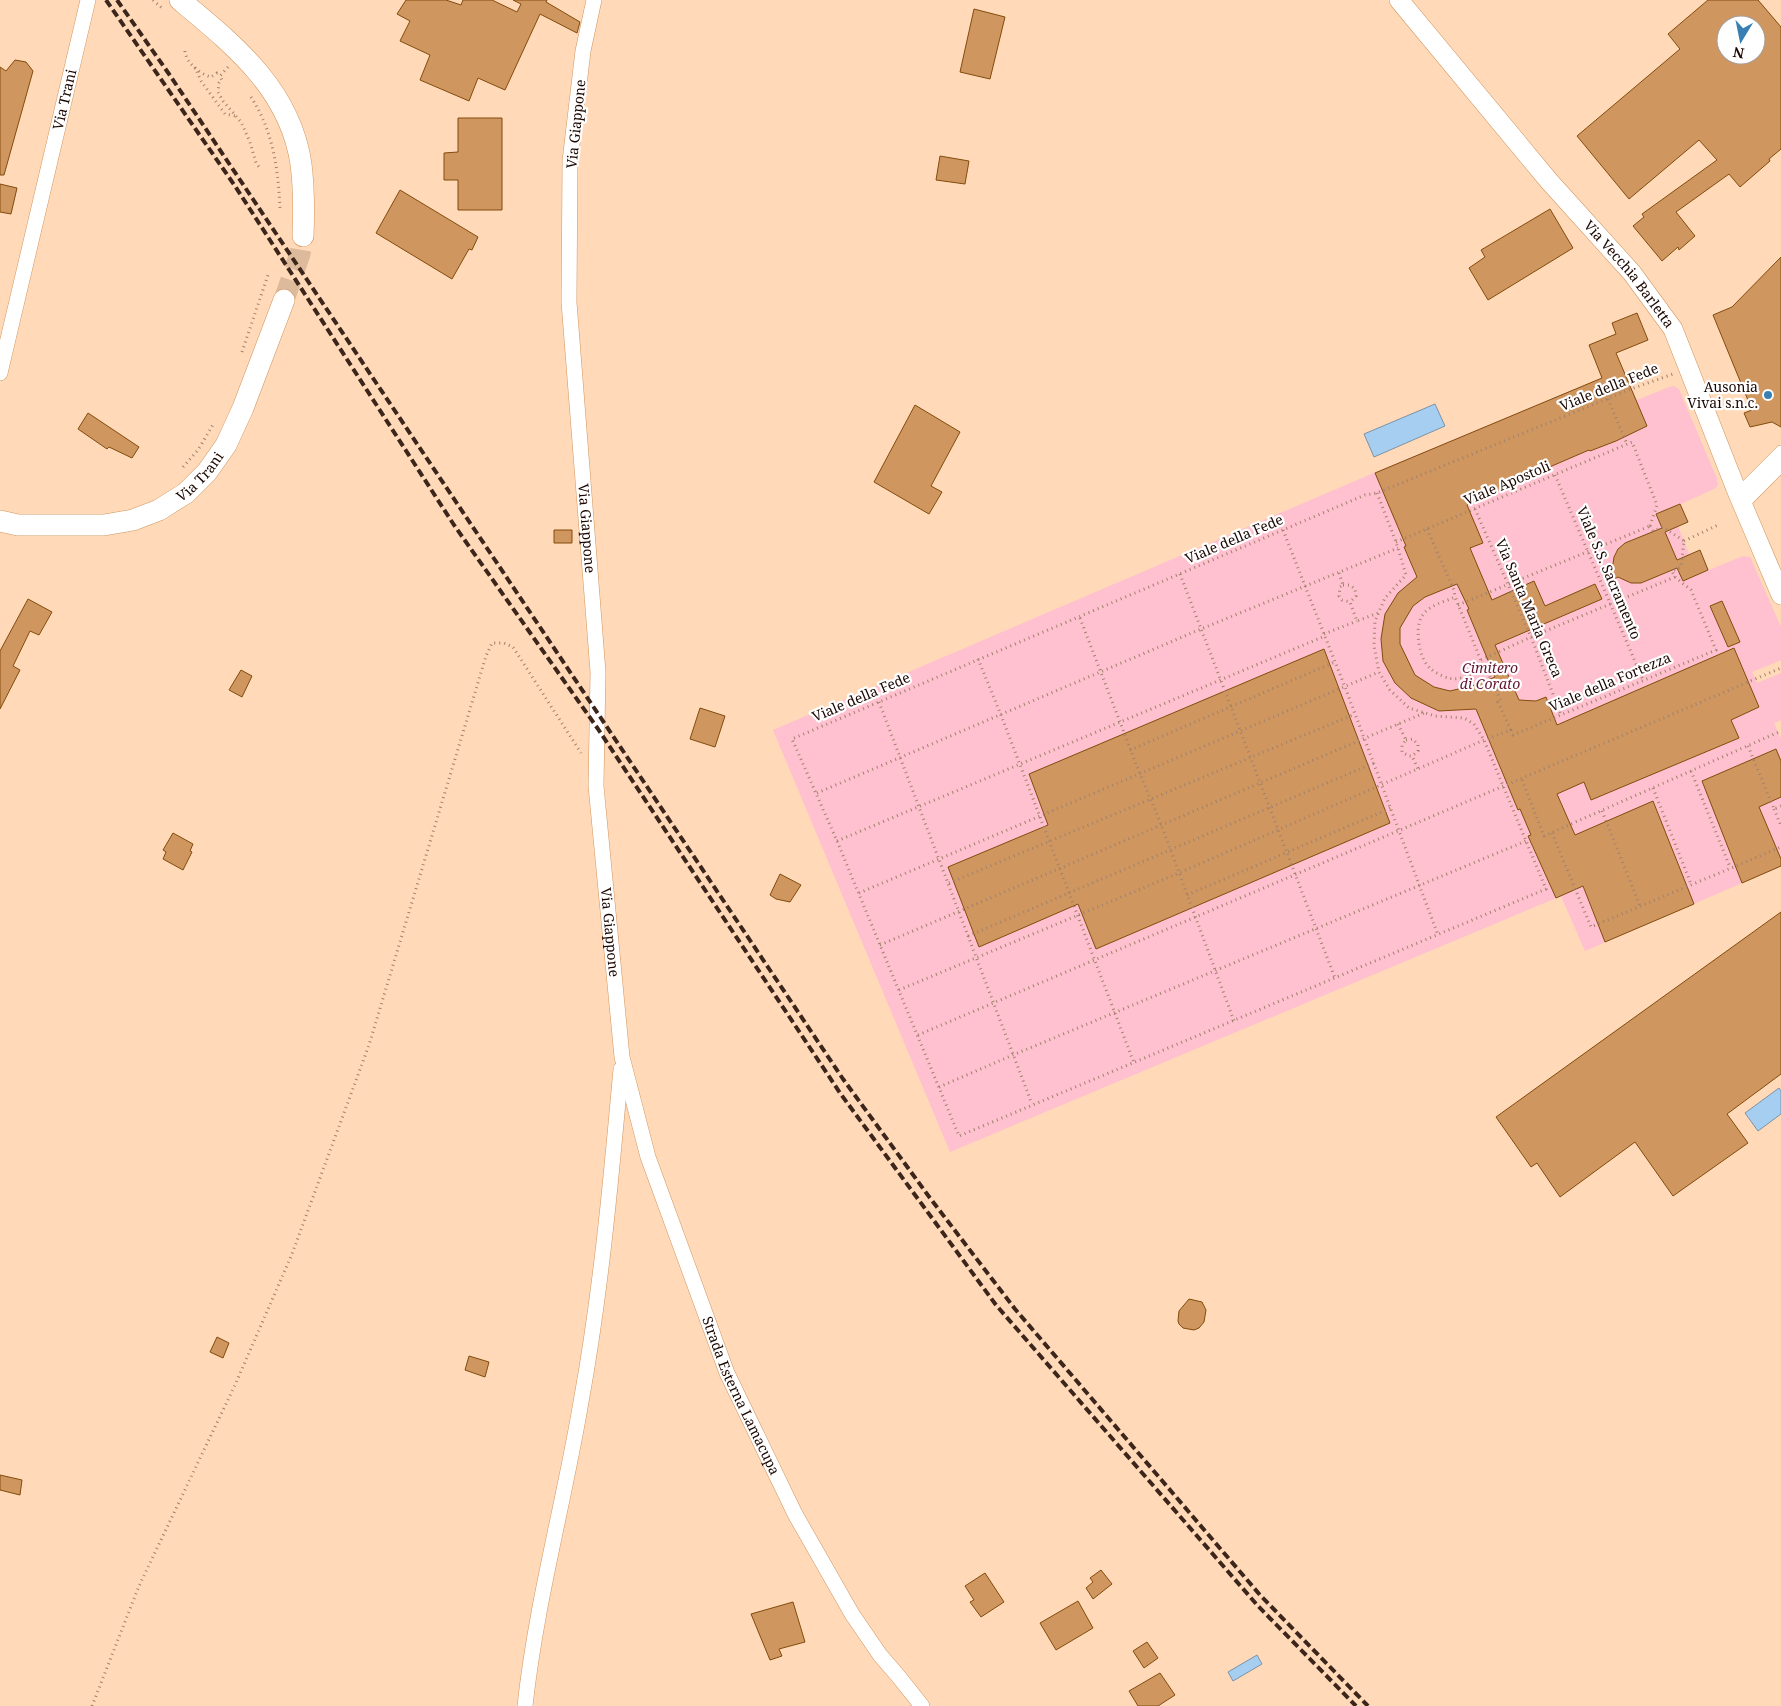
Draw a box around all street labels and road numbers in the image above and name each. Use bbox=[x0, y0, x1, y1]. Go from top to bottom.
street label: Via Trani bbox=[48, 67, 80, 132]
street label: Via Giappone bbox=[561, 78, 590, 169]
street label: Via Vecchia Barletta bbox=[1580, 216, 1679, 331]
street label: Viale della Fede bbox=[1557, 358, 1661, 415]
street label: Via Trani bbox=[173, 447, 228, 506]
street label: Viale Apostoli bbox=[1461, 456, 1553, 509]
street label: Via Giappone bbox=[574, 483, 600, 574]
street label: Viale S.S. Sacramento bbox=[1573, 504, 1646, 642]
street label: Viale della Fede bbox=[1182, 509, 1286, 568]
street label: Via Santa Maria Greca bbox=[1492, 536, 1567, 680]
street label: Viale della Fortezza bbox=[1546, 647, 1674, 716]
street label: Viale della Fede bbox=[809, 667, 913, 726]
street label: Via Giappone bbox=[597, 887, 624, 978]
street label: Strada Esterna Lamacupa bbox=[698, 1314, 785, 1478]

